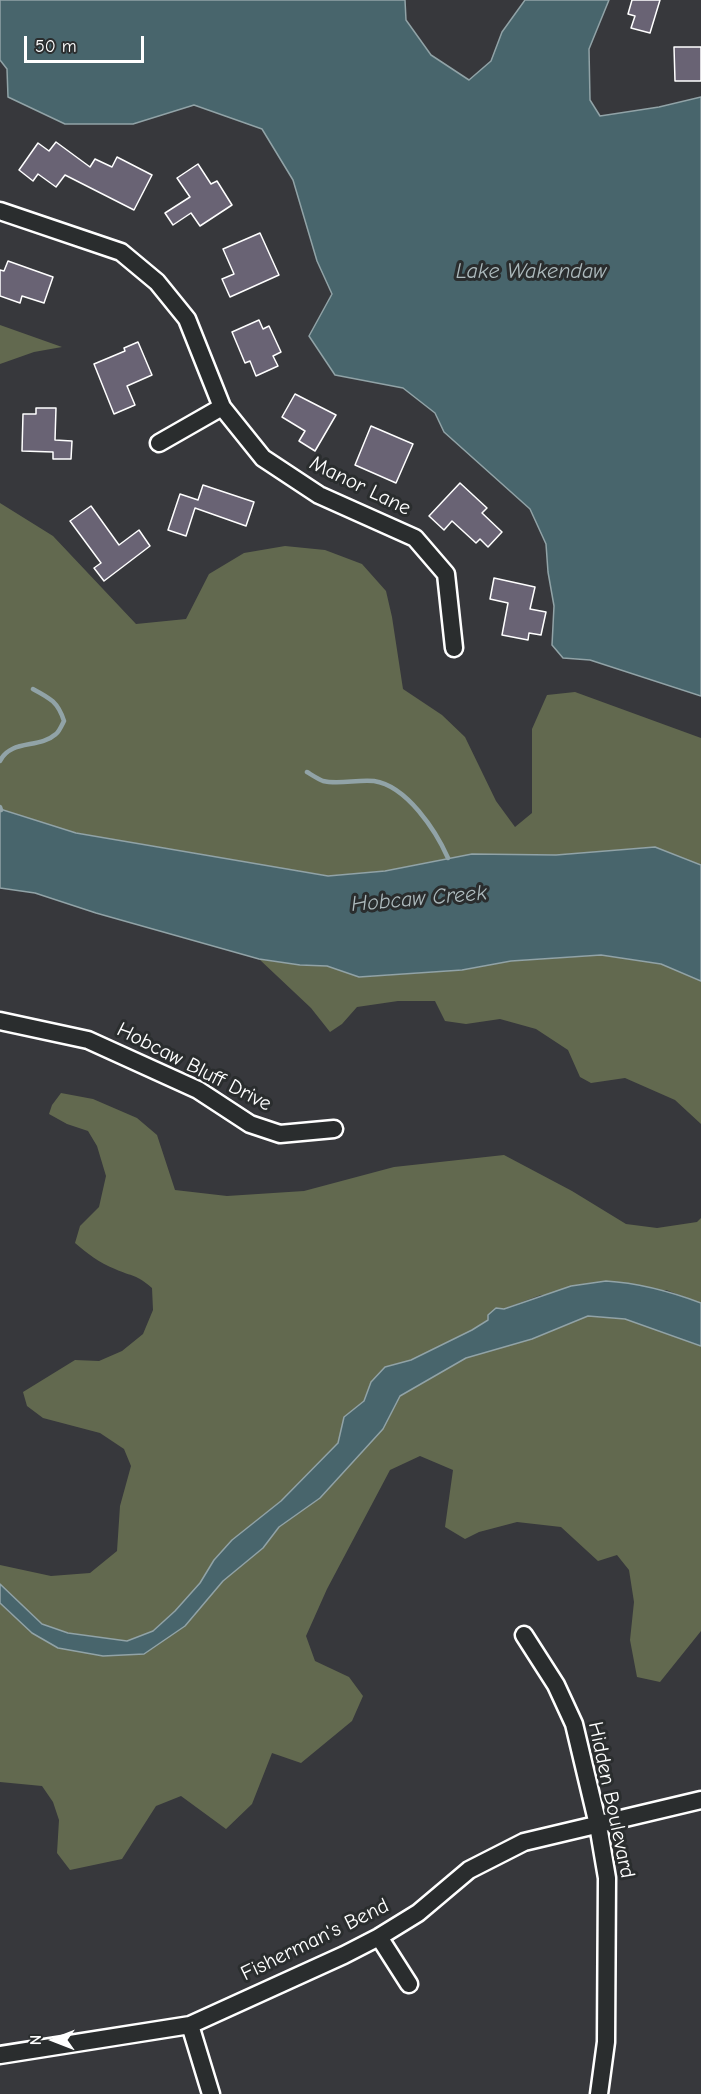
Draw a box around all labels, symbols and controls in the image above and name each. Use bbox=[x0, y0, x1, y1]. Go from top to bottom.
scale bar bbox=[27, 24, 147, 62]
text: 50 m bbox=[35, 36, 77, 57]
water label: Lake Wakendaw bbox=[456, 259, 606, 285]
street label: Manor Lane bbox=[305, 451, 415, 521]
water label: Hobcaw Creek bbox=[350, 880, 488, 918]
street label: Hobcaw Bluff Drive bbox=[112, 1017, 276, 1117]
street label: Hidden Boulevard bbox=[582, 1719, 640, 1881]
street label: Fisherman's Bend bbox=[237, 1893, 393, 1987]
north arrow bbox=[24, 2010, 84, 2070]
text: N bbox=[27, 2035, 45, 2045]

